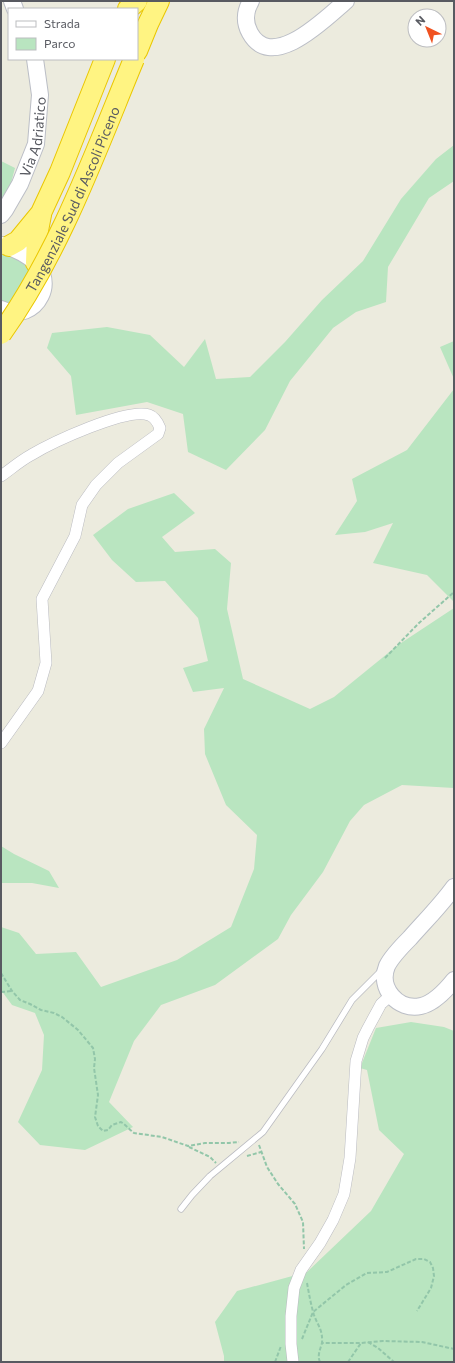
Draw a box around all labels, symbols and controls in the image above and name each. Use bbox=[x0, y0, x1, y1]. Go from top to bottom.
legend bbox=[8, 8, 138, 60]
north arrow bbox=[407, 8, 447, 48]
text: N bbox=[412, 13, 427, 28]
text: Strada bbox=[44, 16, 80, 30]
text: Parco bbox=[44, 36, 76, 50]
street label: Via Adriatico bbox=[15, 96, 48, 179]
street label: Tangenziale Sud di Ascoli Piceno bbox=[22, 104, 122, 295]

